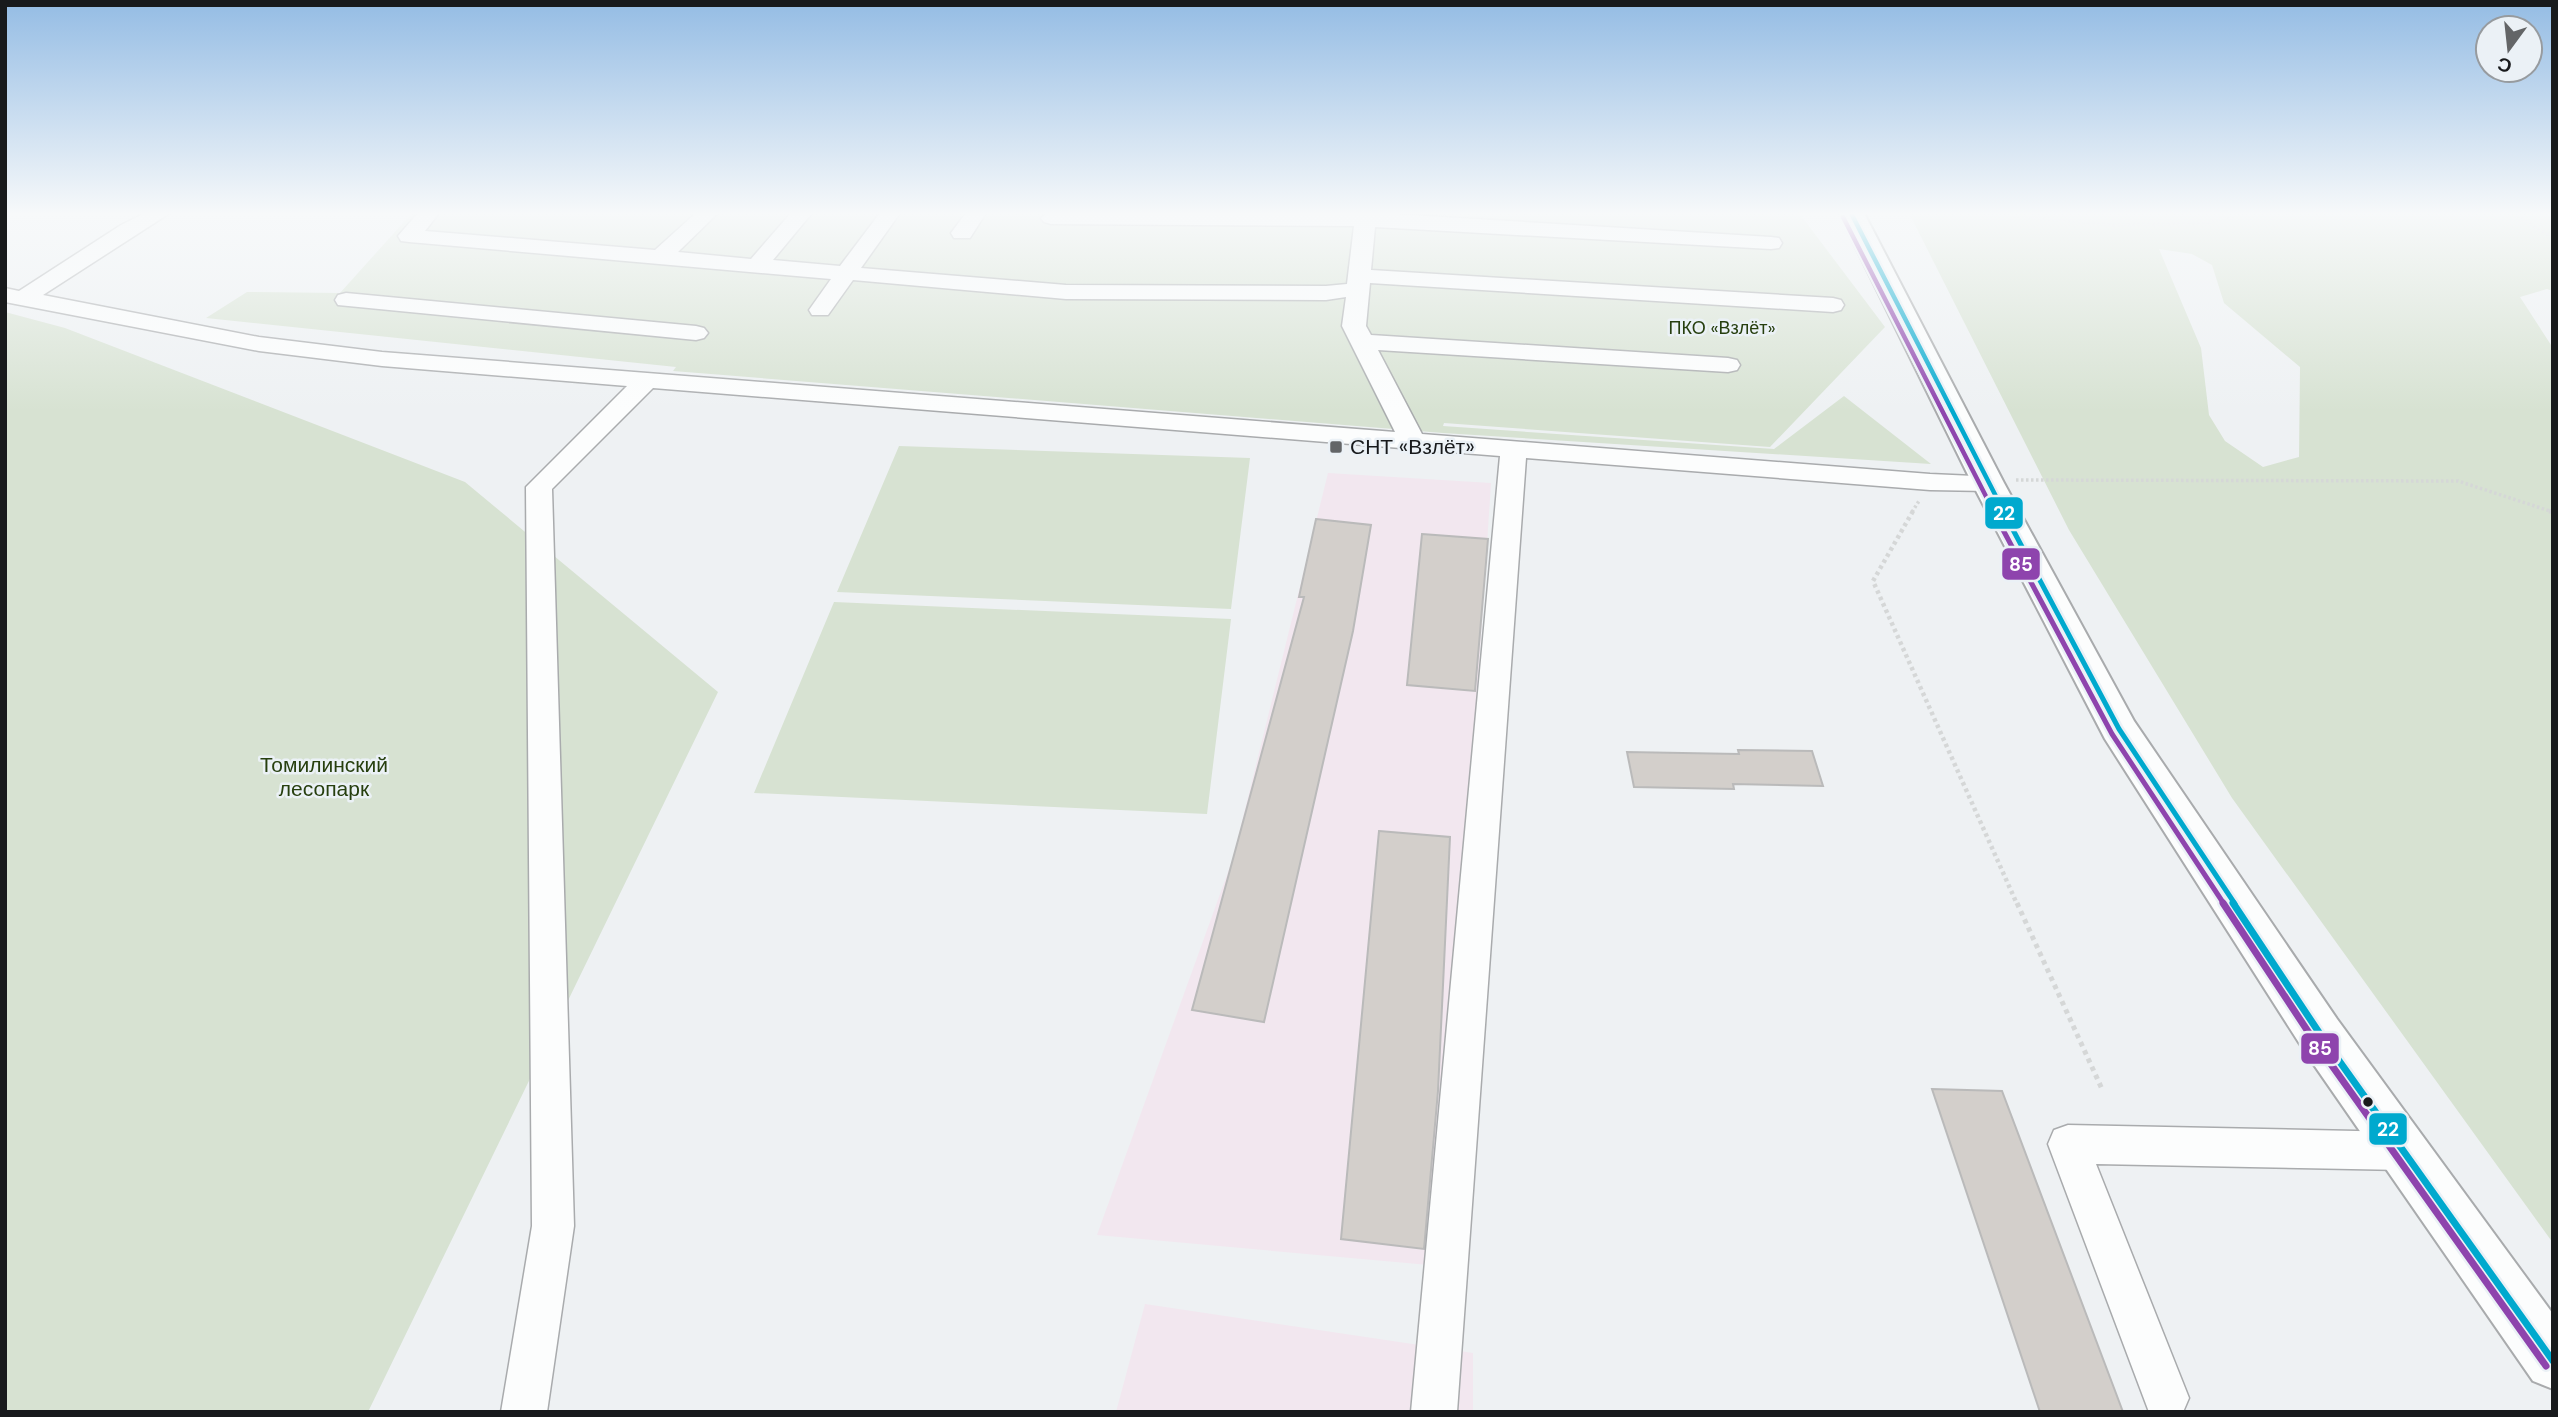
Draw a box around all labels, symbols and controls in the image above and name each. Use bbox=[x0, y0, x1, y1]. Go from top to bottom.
north arrow bbox=[2474, 14, 2544, 84]
text: С bbox=[2495, 51, 2515, 79]
park label: ПКО «Взлёт» bbox=[1668, 316, 1776, 340]
place label: СНТ «Взлёт» bbox=[1350, 433, 1475, 461]
marker: СНТ «Взлёт» bbox=[1328, 439, 1344, 455]
line badge: 22 bbox=[1984, 496, 2024, 530]
text: 22 bbox=[1993, 501, 2015, 526]
line badge: 85 bbox=[2001, 547, 2041, 581]
text: 85 bbox=[2009, 552, 2033, 577]
park label: Томилинский лесопарк bbox=[260, 751, 388, 803]
line badge: 85 bbox=[2300, 1032, 2340, 1065]
text: 85 bbox=[2308, 1036, 2332, 1061]
unlabelled marker bbox=[2361, 1095, 2375, 1109]
line badge: 22 bbox=[2368, 1112, 2408, 1146]
text: 22 bbox=[2377, 1117, 2399, 1142]

